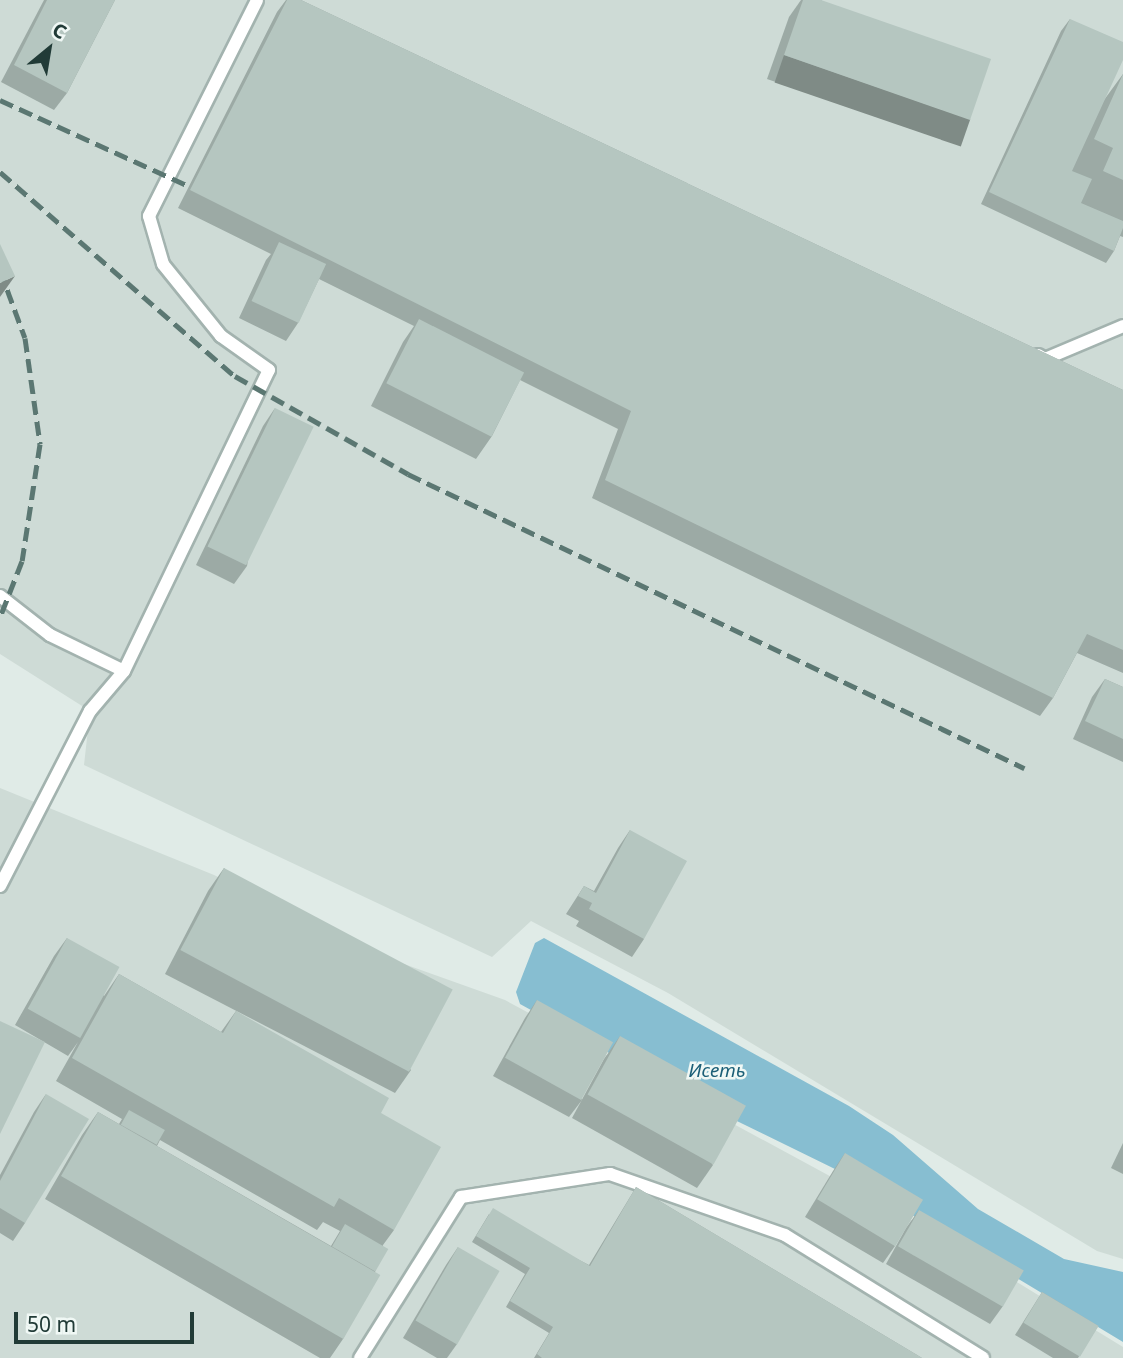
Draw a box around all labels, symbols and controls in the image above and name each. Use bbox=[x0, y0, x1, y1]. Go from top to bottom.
north arrow bbox=[14, 14, 84, 84]
text: С bbox=[48, 16, 71, 45]
water label: Исеть bbox=[689, 1060, 745, 1082]
scale bar bbox=[18, 1298, 198, 1342]
text: 50 m bbox=[27, 1310, 76, 1338]

